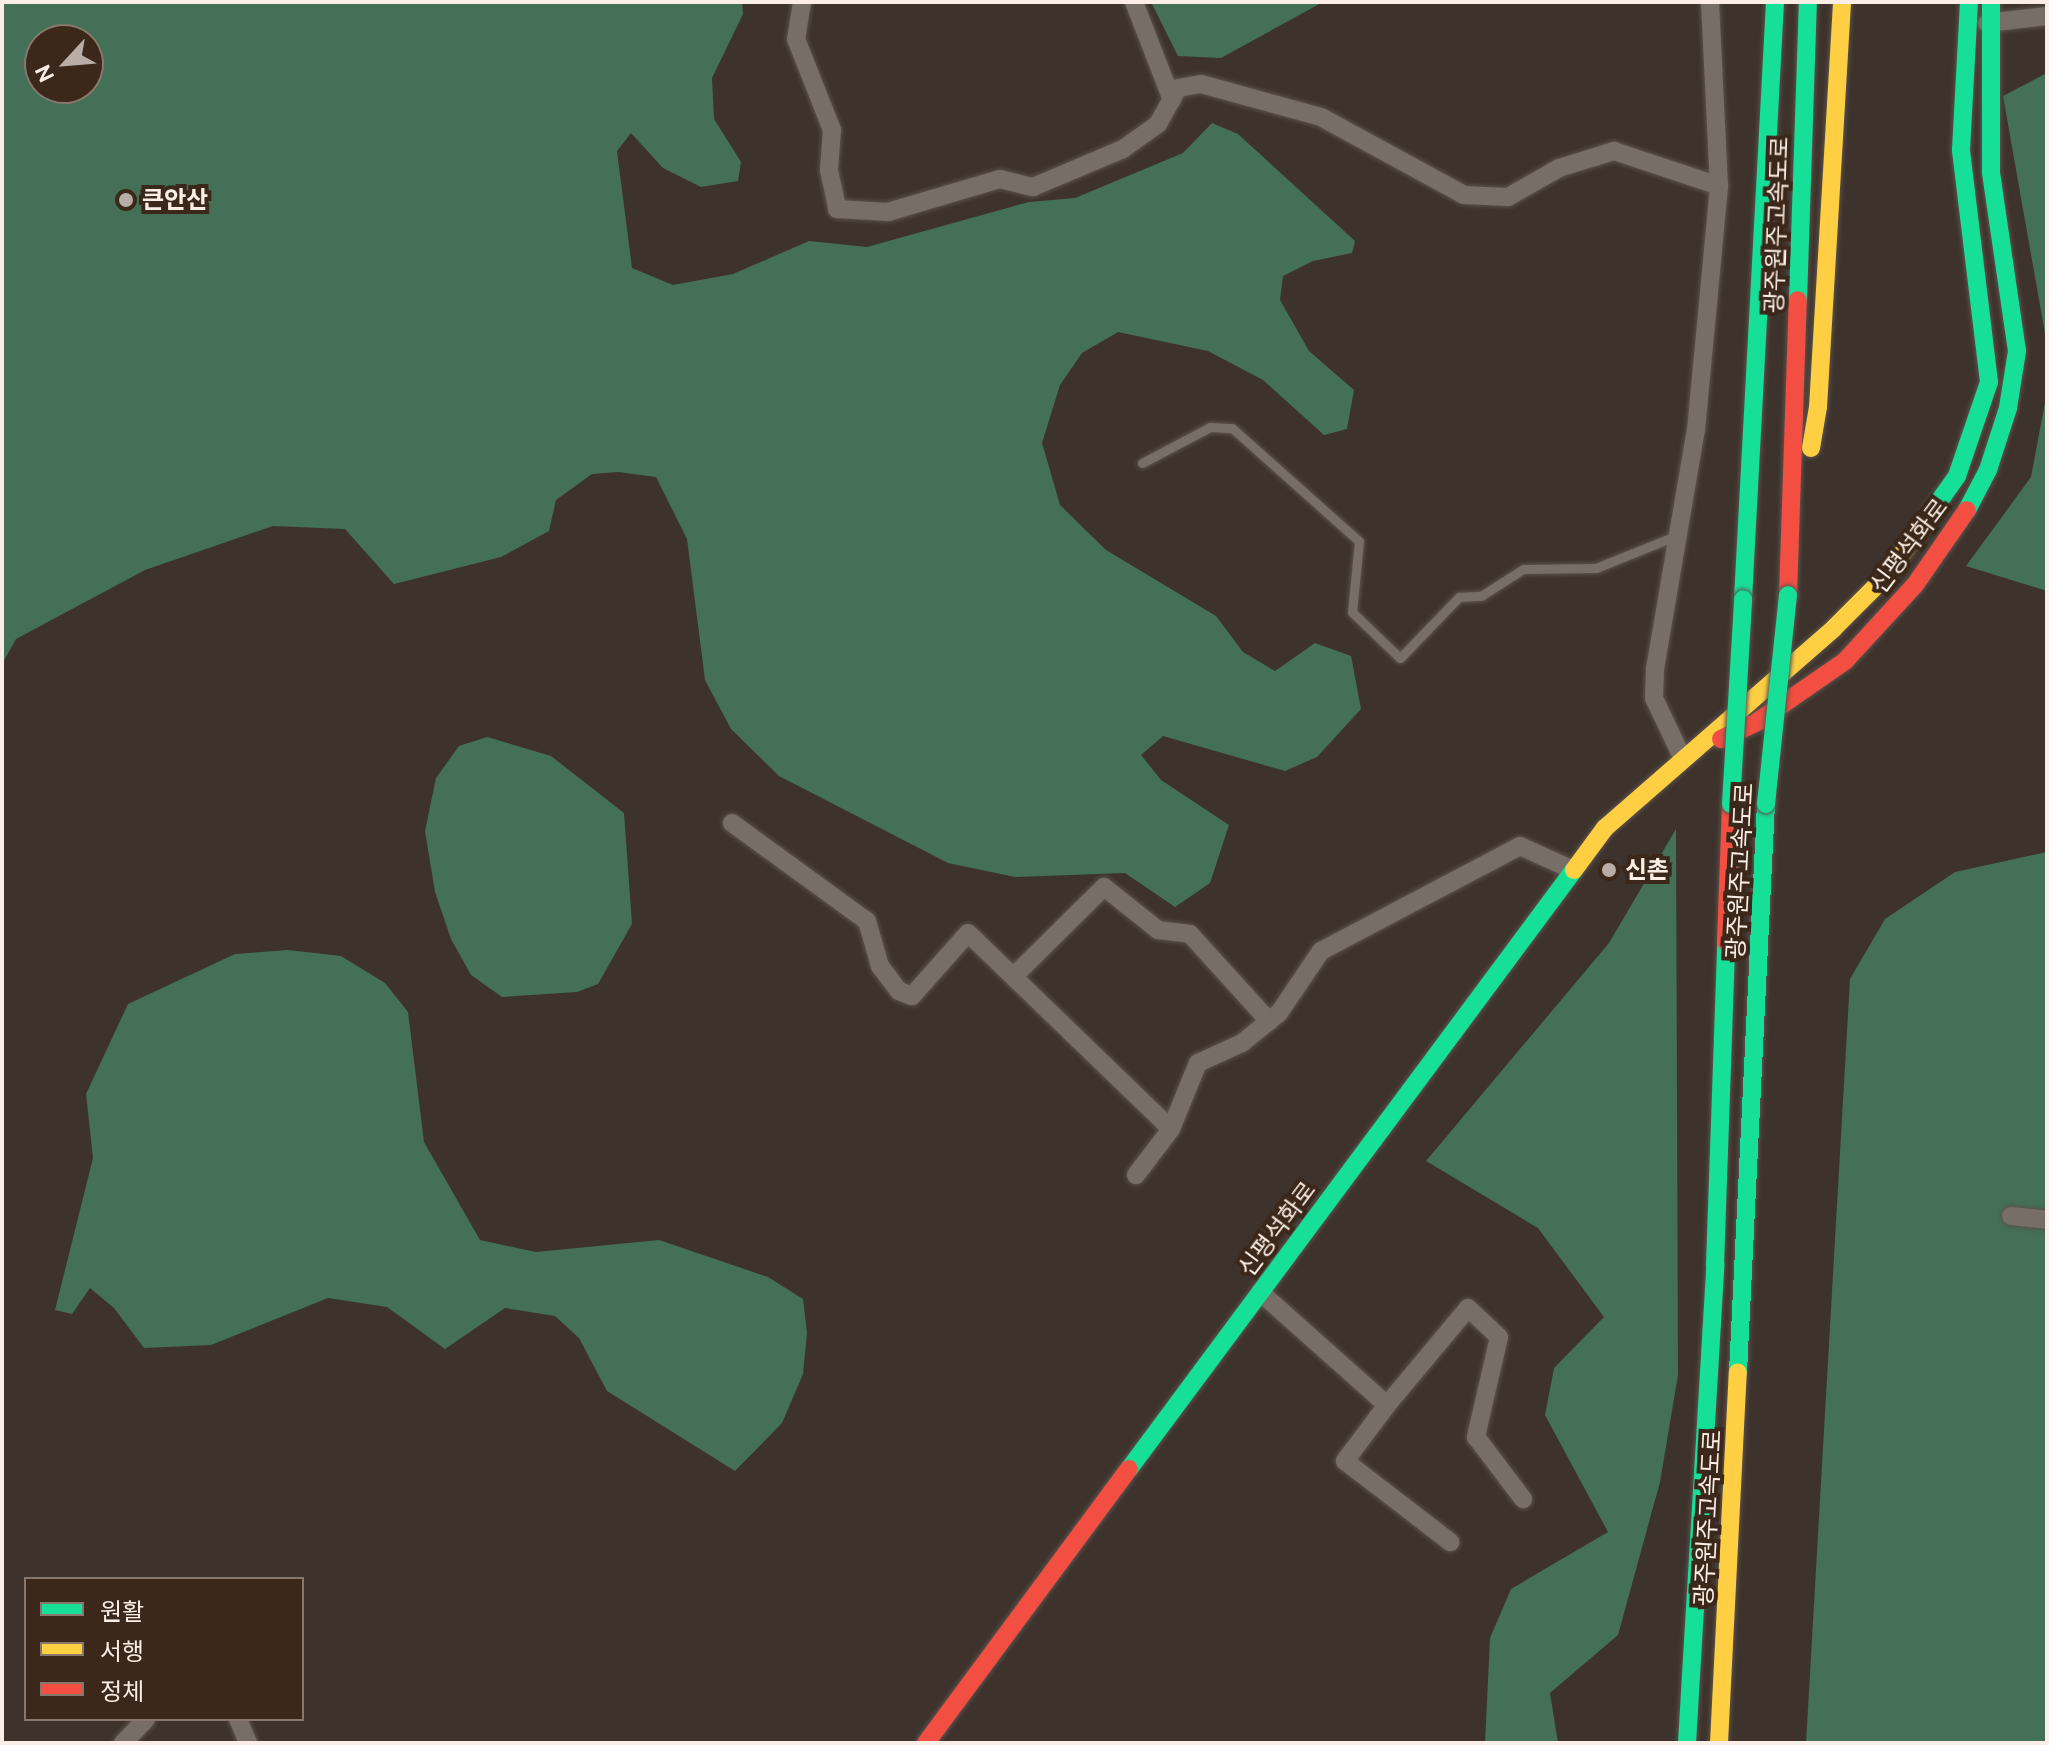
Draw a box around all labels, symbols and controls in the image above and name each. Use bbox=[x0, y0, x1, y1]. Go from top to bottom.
north arrow bbox=[24, 24, 104, 104]
text: N bbox=[29, 61, 59, 87]
street label: 광주원주고속도로 bbox=[1760, 136, 1794, 314]
place label: 큰안산 bbox=[142, 186, 208, 214]
marker: 큰안산 bbox=[117, 191, 135, 209]
street label: 신평석화로 bbox=[1864, 493, 1954, 599]
street label: 광주원주고속도로 bbox=[1721, 782, 1759, 960]
place label: 신촌 bbox=[1625, 856, 1669, 884]
marker: 신촌 bbox=[1600, 861, 1618, 879]
street label: 신평석화로 bbox=[1232, 1176, 1322, 1282]
street label: 광주원주고속도로 bbox=[1689, 1429, 1727, 1607]
legend bbox=[24, 1577, 304, 1721]
text: 원활 bbox=[100, 1598, 144, 1625]
text: 서행 bbox=[100, 1638, 144, 1665]
text: 정체 bbox=[100, 1678, 144, 1705]

